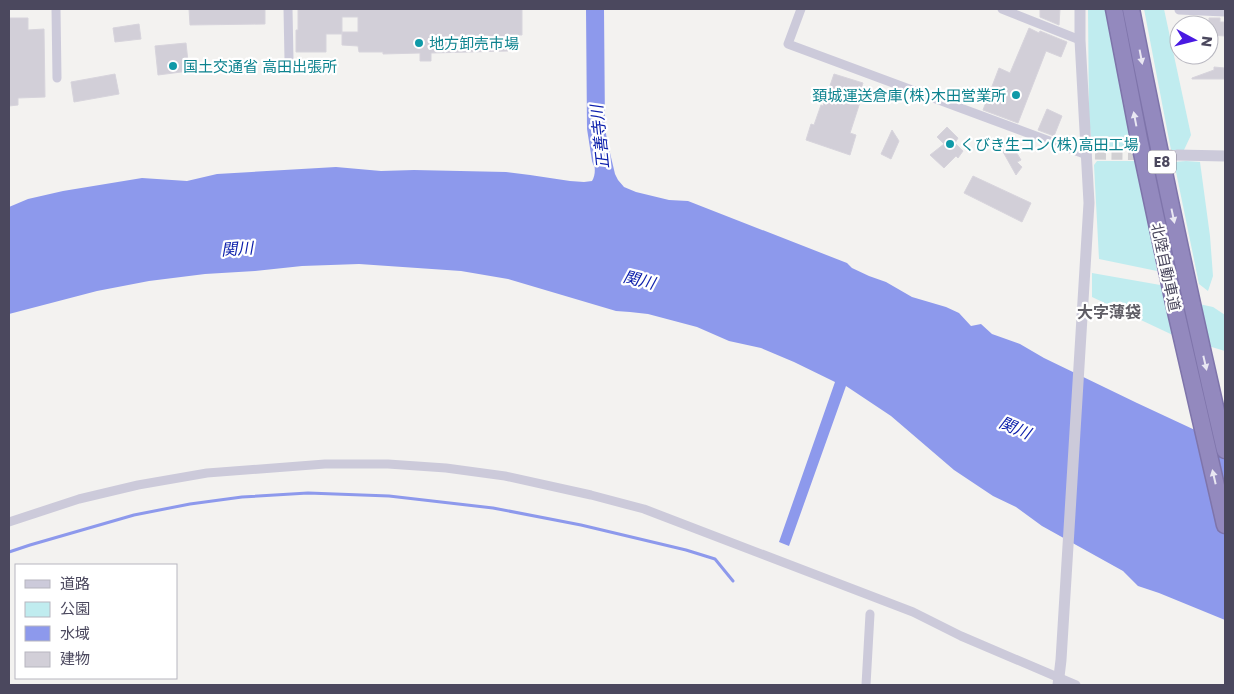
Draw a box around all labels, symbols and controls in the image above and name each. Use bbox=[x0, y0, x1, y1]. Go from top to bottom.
north arrow bbox=[1169, 15, 1219, 65]
place label: 地方卸売市場 bbox=[429, 33, 519, 54]
text: N bbox=[1196, 35, 1217, 48]
marker: 地方卸売市場 bbox=[413, 37, 425, 49]
one-way arrow bbox=[1137, 49, 1145, 65]
place label: 国土交通省 高田出張所 bbox=[183, 56, 337, 77]
marker: 国土交通省 高田出張所 bbox=[167, 60, 179, 72]
place label: 頚城運送倉庫(株)木田営業所 bbox=[812, 85, 1006, 106]
marker: 頚城運送倉庫(株)木田営業所 bbox=[1010, 89, 1022, 101]
water label: 正善寺川 bbox=[585, 102, 615, 170]
one-way arrow bbox=[1131, 110, 1139, 126]
place label: くびき生コン(株)高田工場 bbox=[960, 134, 1139, 155]
marker: くびき生コン(株)高田工場 bbox=[944, 138, 956, 150]
road number: E8 bbox=[1148, 150, 1176, 173]
one-way arrow bbox=[1169, 208, 1177, 223]
street label: 北陸自動車道 bbox=[1146, 221, 1186, 313]
water label: 関川 bbox=[220, 236, 256, 262]
water label: 関川 bbox=[621, 265, 659, 296]
district label: 大字薄袋 bbox=[1077, 301, 1141, 324]
one-way arrow bbox=[1201, 355, 1209, 370]
water label: 関川 bbox=[996, 411, 1036, 446]
one-way arrow bbox=[1210, 470, 1218, 485]
legend bbox=[15, 564, 178, 679]
text: 道路 bbox=[60, 573, 90, 594]
text: 公園 bbox=[60, 598, 90, 619]
text: 水域 bbox=[60, 623, 90, 644]
text: 建物 bbox=[60, 648, 90, 669]

